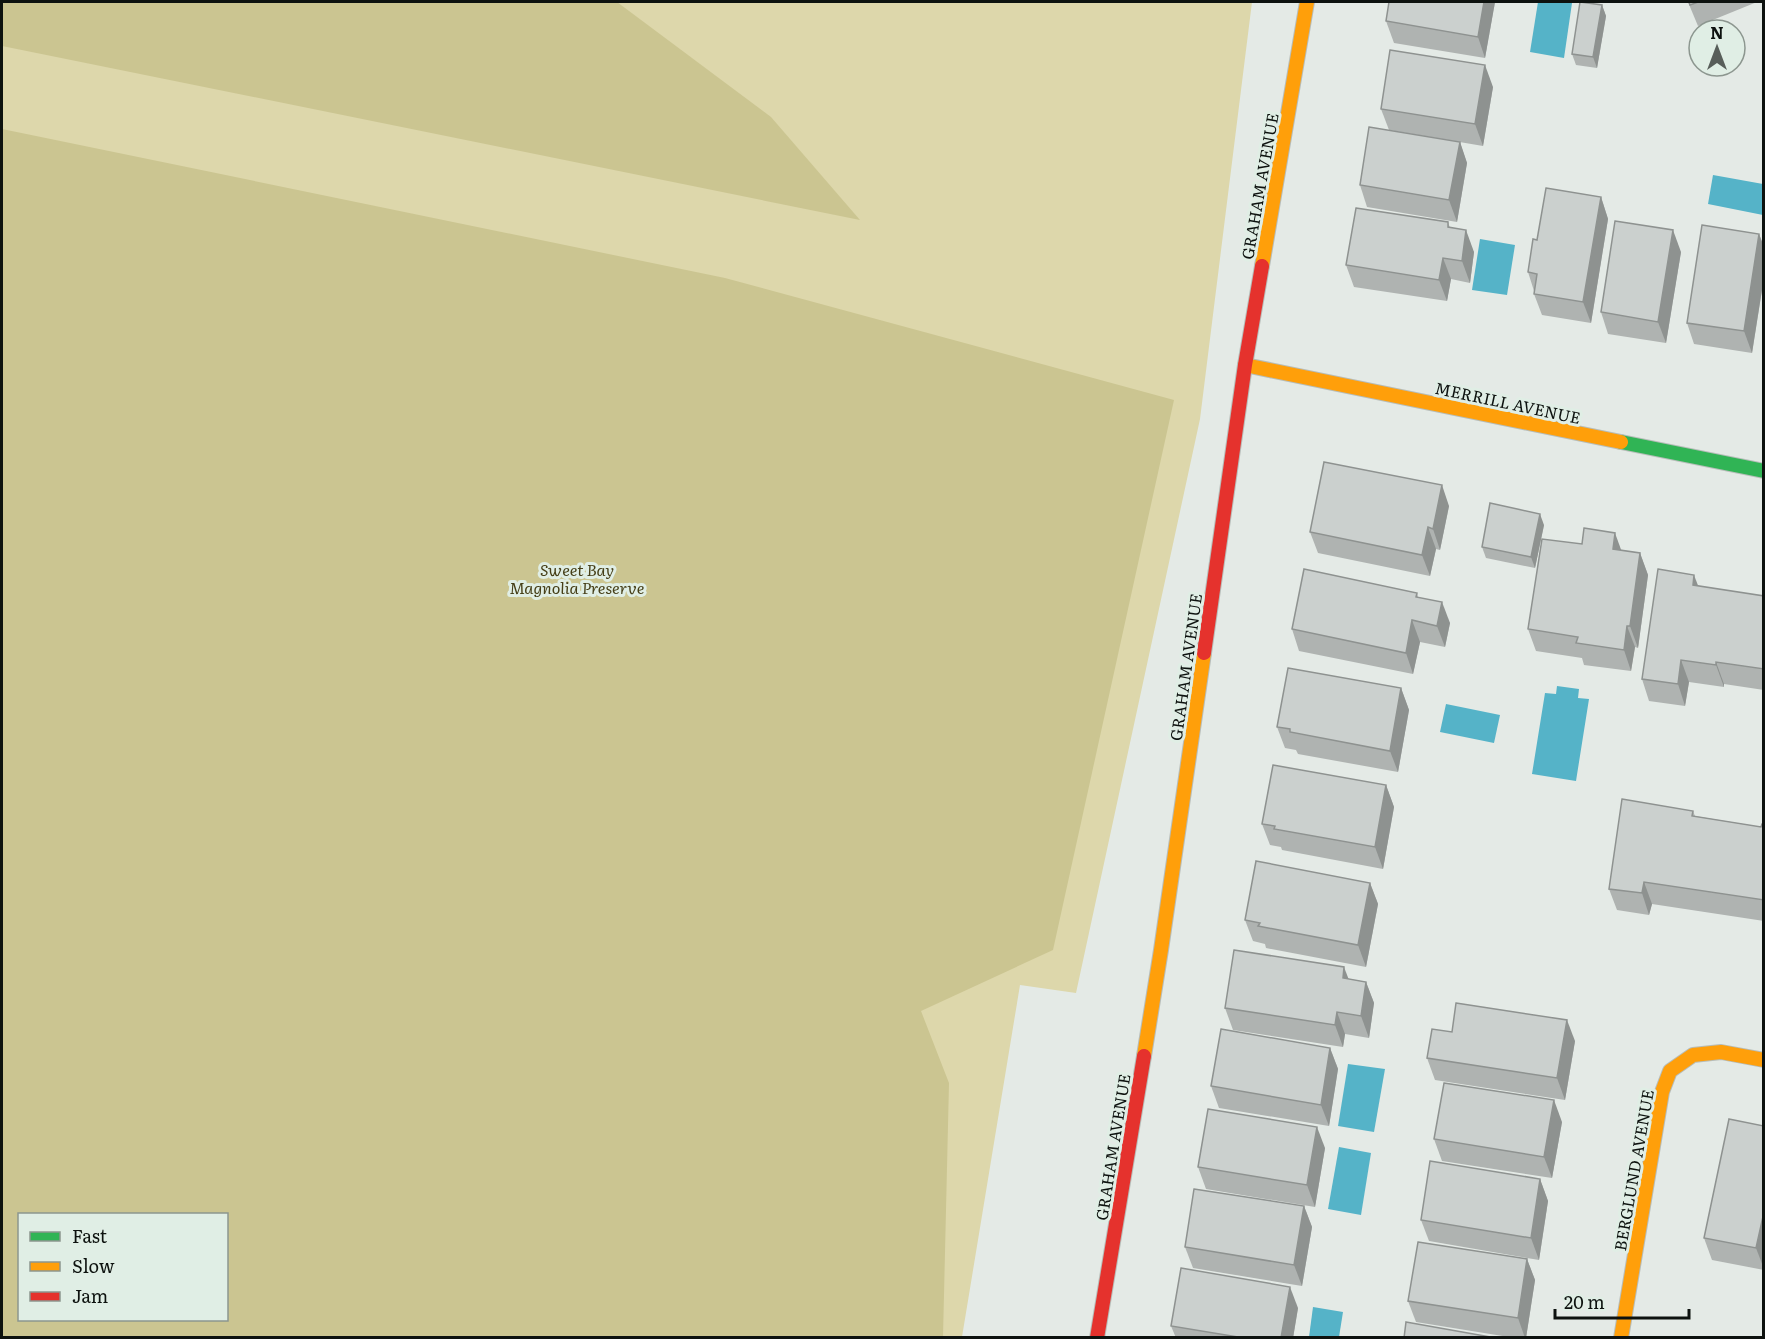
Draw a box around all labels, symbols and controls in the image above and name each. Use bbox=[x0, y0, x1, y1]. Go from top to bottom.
north arrow bbox=[1687, 18, 1747, 78]
text: N bbox=[1710, 20, 1724, 44]
street label: GRAHAM AVENUE bbox=[1234, 111, 1284, 261]
street label: MERRILL AVENUE bbox=[1433, 375, 1583, 429]
park label: Sweet Bay Magnolia Preserve bbox=[510, 557, 644, 599]
street label: GRAHAM AVENUE bbox=[1163, 592, 1207, 742]
street label: GRAHAM AVENUE bbox=[1089, 1072, 1135, 1222]
street label: BERGLUND AVENUE bbox=[1607, 1087, 1659, 1253]
legend bbox=[18, 1213, 228, 1321]
text: Fast bbox=[72, 1222, 108, 1249]
text: Slow bbox=[72, 1252, 115, 1279]
text: Jam bbox=[72, 1282, 108, 1309]
scale bar bbox=[1555, 1282, 1688, 1320]
text: 20 m bbox=[1564, 1288, 1605, 1315]

